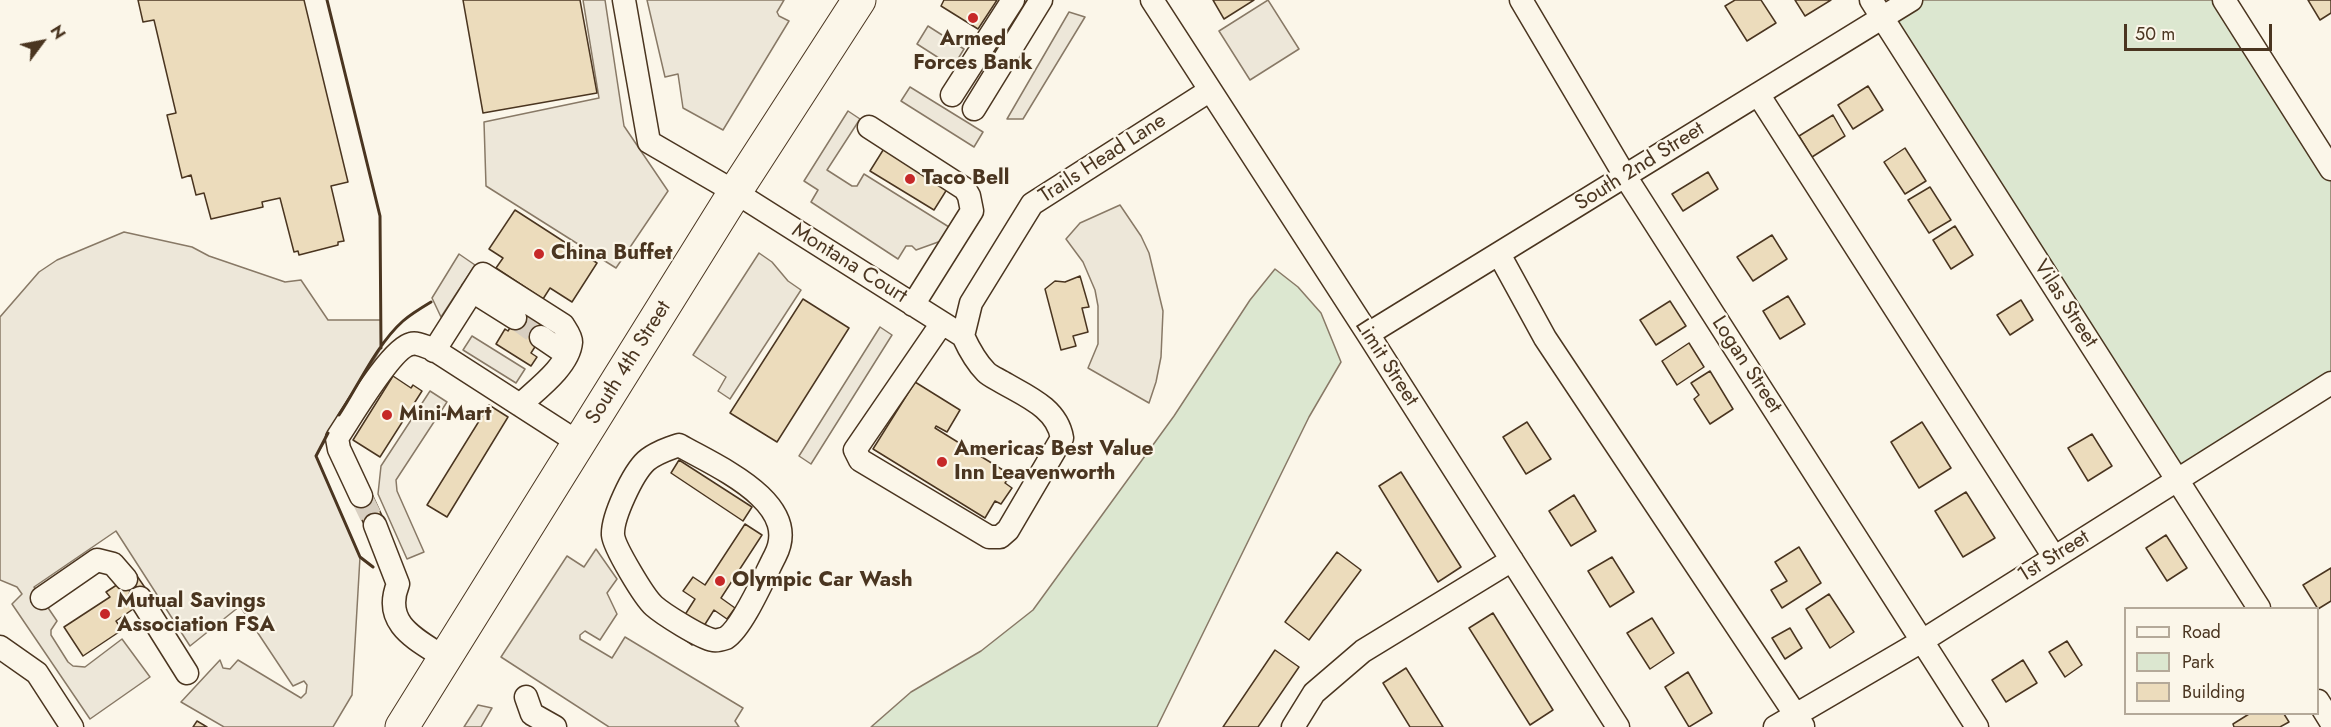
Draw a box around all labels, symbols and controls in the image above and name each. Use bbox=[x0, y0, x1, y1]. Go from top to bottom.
marker: Armed Forces Bank bbox=[966, 11, 980, 25]
north arrow bbox=[12, 12, 72, 72]
scale bar bbox=[2127, 12, 2276, 50]
text: N bbox=[45, 21, 71, 44]
text: 50 m bbox=[2135, 21, 2175, 47]
place label: Armed Forces Bank bbox=[913, 27, 1033, 77]
street label: Trails Head Lane bbox=[1035, 109, 1171, 209]
street label: South 2nd Street bbox=[1571, 117, 1709, 217]
place label: Taco Bell bbox=[922, 166, 1009, 192]
marker: Taco Bell bbox=[903, 172, 917, 186]
street label: Montana Court bbox=[787, 219, 911, 309]
place label: China Buffet bbox=[551, 241, 672, 267]
marker: China Buffet bbox=[532, 247, 546, 261]
street label: Vilas Street bbox=[2027, 256, 2103, 352]
street label: South 4th Street bbox=[581, 297, 677, 429]
street label: Logan Street bbox=[1705, 312, 1787, 418]
street label: Limit Street bbox=[1349, 315, 1423, 411]
place label: Mini-Mart bbox=[399, 402, 491, 428]
marker: Mini-Mart bbox=[380, 408, 394, 422]
place label: Americas Best Value Inn Leavenworth bbox=[954, 437, 1154, 487]
marker: Americas Best Value Inn Leavenworth bbox=[935, 455, 949, 469]
street label: 1st Street bbox=[2014, 525, 2094, 589]
place label: Olympic Car Wash bbox=[732, 568, 913, 594]
marker: Olympic Car Wash bbox=[713, 574, 727, 588]
place label: Mutual Savings Association FSA bbox=[117, 589, 275, 639]
marker: Mutual Savings Association FSA bbox=[98, 607, 112, 621]
legend bbox=[2124, 607, 2319, 715]
text: Road bbox=[2182, 619, 2221, 645]
text: Park bbox=[2182, 649, 2214, 675]
text: Building bbox=[2182, 679, 2245, 705]

